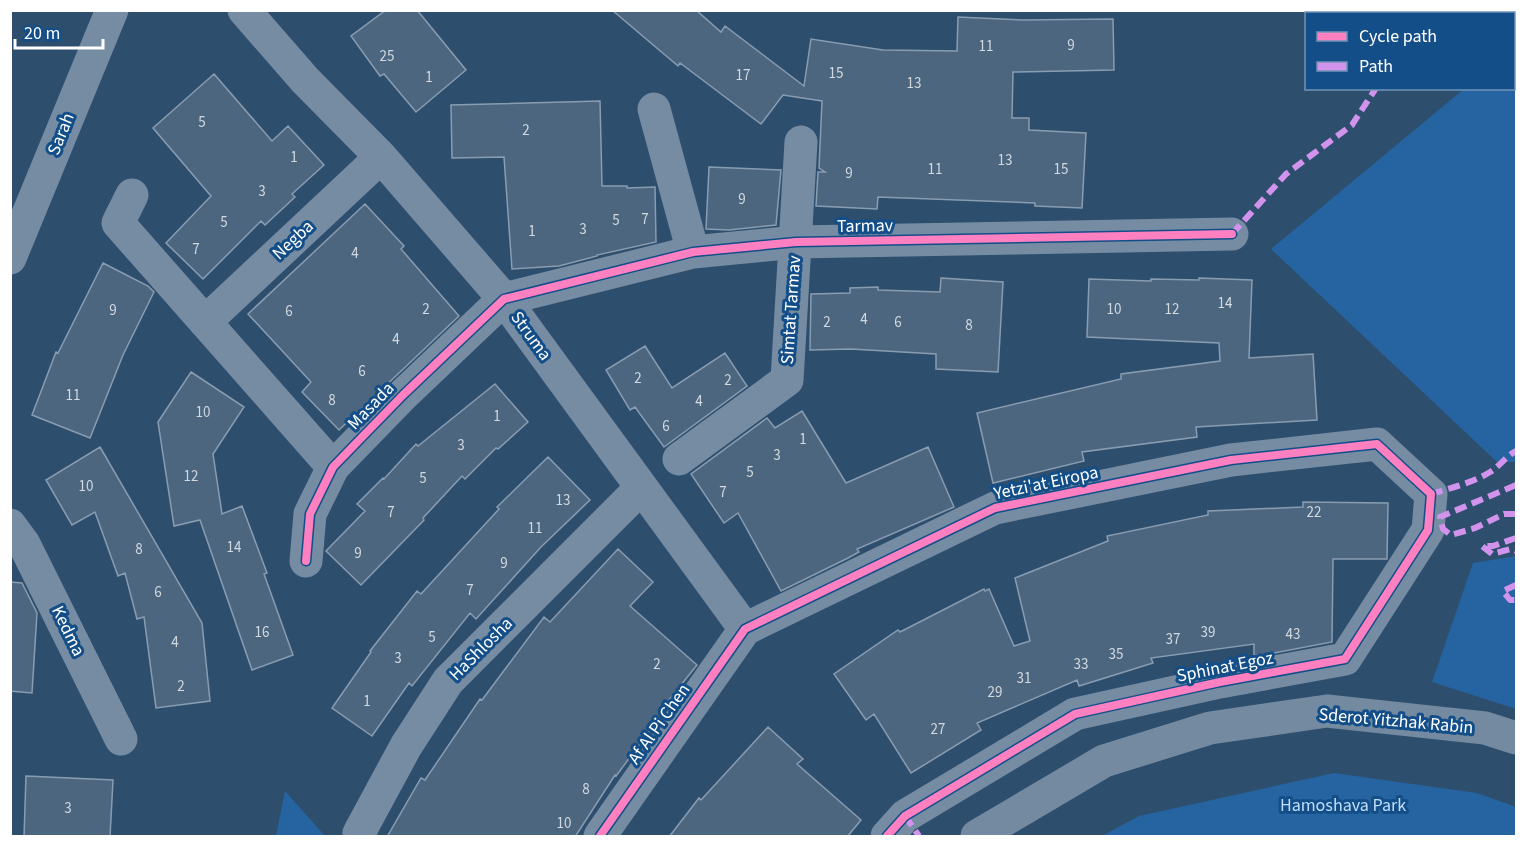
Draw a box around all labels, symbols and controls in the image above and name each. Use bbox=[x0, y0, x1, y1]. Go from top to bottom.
scale bar bbox=[15, 12, 104, 50]
legend bbox=[1305, 12, 1515, 90]
text: 20 m bbox=[24, 21, 60, 46]
text: Cycle path bbox=[1359, 24, 1437, 49]
house number: 9 bbox=[1067, 35, 1075, 56]
house number: 11 bbox=[979, 36, 993, 57]
house number: 25 bbox=[380, 46, 394, 67]
text: Path bbox=[1359, 54, 1393, 79]
house number: 15 bbox=[829, 63, 843, 84]
house number: 17 bbox=[736, 65, 750, 86]
house number: 1 bbox=[425, 67, 433, 88]
house number: 13 bbox=[907, 73, 921, 94]
street label: Sarah bbox=[41, 109, 81, 159]
house number: 5 bbox=[198, 112, 206, 133]
house number: 2 bbox=[522, 120, 530, 141]
house number: 1 bbox=[290, 147, 298, 168]
house number: 13 bbox=[998, 150, 1012, 171]
house number: 11 bbox=[928, 159, 942, 180]
house number: 15 bbox=[1054, 159, 1068, 180]
house number: 9 bbox=[845, 163, 853, 184]
house number: 3 bbox=[258, 181, 266, 202]
house number: 9 bbox=[738, 189, 746, 210]
house number: 7 bbox=[641, 209, 649, 230]
house number: 5 bbox=[612, 210, 620, 231]
house number: 5 bbox=[220, 212, 228, 233]
street label: Tarmav bbox=[837, 213, 894, 239]
street label: Negba bbox=[267, 214, 319, 266]
house number: 3 bbox=[579, 219, 587, 240]
house number: 1 bbox=[528, 221, 536, 242]
house number: 7 bbox=[192, 239, 200, 260]
house number: 4 bbox=[351, 243, 359, 264]
street label: Simtat Tarmav bbox=[775, 254, 807, 365]
house number: 14 bbox=[1218, 293, 1233, 314]
house number: 2 bbox=[422, 299, 430, 320]
house number: 10 bbox=[1107, 299, 1121, 320]
house number: 12 bbox=[1165, 299, 1179, 320]
house number: 9 bbox=[109, 300, 117, 321]
house number: 6 bbox=[285, 301, 293, 322]
street label: Struma bbox=[505, 306, 557, 366]
house number: 4 bbox=[860, 309, 868, 330]
house number: 2 bbox=[823, 312, 831, 333]
house number: 6 bbox=[894, 312, 902, 333]
house number: 8 bbox=[965, 315, 973, 336]
house number: 4 bbox=[392, 329, 400, 350]
house number: 6 bbox=[358, 361, 366, 382]
house number: 2 bbox=[634, 368, 642, 389]
house number: 2 bbox=[724, 370, 732, 391]
street label: Masada bbox=[342, 377, 400, 435]
house number: 11 bbox=[66, 385, 80, 406]
house number: 8 bbox=[328, 390, 336, 411]
house number: 4 bbox=[695, 391, 703, 412]
house number: 10 bbox=[196, 402, 210, 423]
house number: 1 bbox=[493, 406, 501, 427]
house number: 6 bbox=[662, 416, 670, 437]
house number: 1 bbox=[799, 429, 807, 450]
house number: 3 bbox=[457, 435, 465, 456]
house number: 3 bbox=[773, 445, 781, 466]
street label: Yetzi'at Eiropa bbox=[990, 460, 1101, 506]
house number: 5 bbox=[746, 462, 754, 483]
house number: 12 bbox=[184, 466, 198, 487]
house number: 5 bbox=[419, 468, 427, 489]
house number: 10 bbox=[79, 476, 93, 497]
house number: 7 bbox=[719, 482, 727, 503]
house number: 13 bbox=[556, 490, 570, 511]
house number: 7 bbox=[387, 502, 395, 523]
house number: 22 bbox=[1307, 502, 1321, 523]
house number: 11 bbox=[528, 518, 542, 539]
house number: 14 bbox=[227, 537, 242, 558]
house number: 8 bbox=[135, 539, 143, 560]
house number: 9 bbox=[354, 543, 362, 564]
house number: 9 bbox=[500, 553, 508, 574]
house number: 7 bbox=[466, 580, 474, 601]
house number: 6 bbox=[154, 582, 162, 603]
street label: Kedma bbox=[45, 602, 91, 660]
street label: HaShlosha bbox=[444, 612, 518, 686]
house number: 16 bbox=[255, 622, 269, 643]
house number: 39 bbox=[1201, 622, 1215, 643]
house number: 43 bbox=[1286, 624, 1300, 645]
house number: 5 bbox=[428, 627, 436, 648]
house number: 37 bbox=[1166, 629, 1180, 650]
house number: 4 bbox=[171, 632, 179, 653]
house number: 35 bbox=[1109, 644, 1123, 665]
street label: Sphinat Egoz bbox=[1175, 645, 1276, 689]
house number: 3 bbox=[394, 648, 402, 669]
house number: 2 bbox=[653, 654, 661, 675]
house number: 33 bbox=[1074, 654, 1088, 675]
house number: 31 bbox=[1017, 668, 1031, 689]
house number: 2 bbox=[177, 676, 185, 697]
street label: Af Al Pi Chen bbox=[622, 679, 696, 769]
house number: 29 bbox=[988, 682, 1002, 703]
house number: 1 bbox=[363, 691, 371, 712]
street label: Sderot Yitzhak Rabin bbox=[1318, 702, 1474, 740]
house number: 27 bbox=[931, 719, 945, 740]
house number: 8 bbox=[582, 779, 590, 800]
park label: Hamoshava Park bbox=[1280, 793, 1406, 818]
house number: 3 bbox=[64, 798, 72, 819]
house number: 10 bbox=[557, 813, 571, 834]

